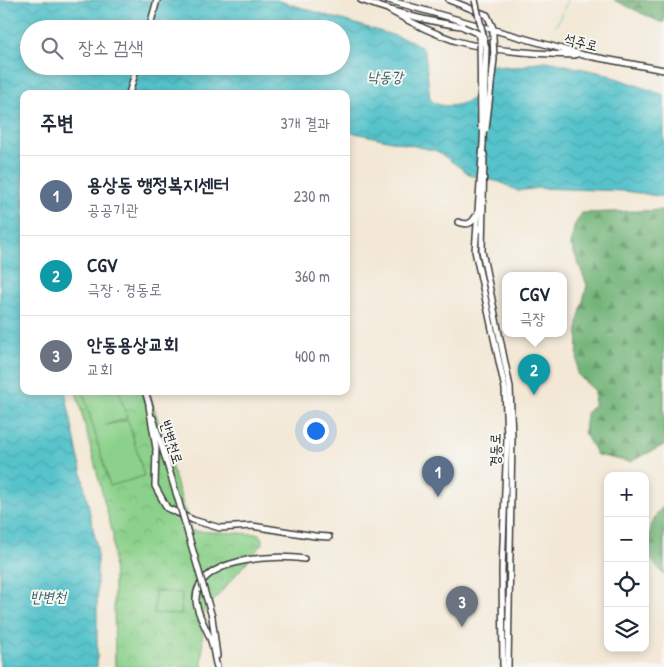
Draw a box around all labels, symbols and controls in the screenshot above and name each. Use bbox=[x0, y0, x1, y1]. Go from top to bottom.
search box bbox=[20, 20, 350, 75]
street label: 석주로 bbox=[562, 28, 600, 55]
icon: search bbox=[38, 34, 66, 62]
text: 장소 검색 bbox=[78, 34, 144, 60]
water label: 낙동강 bbox=[367, 66, 405, 87]
text: 주변 bbox=[40, 108, 74, 137]
text: 3개 결과 bbox=[281, 112, 330, 134]
text: 용상동 행정복지센터 bbox=[87, 171, 229, 197]
text: 1 bbox=[53, 185, 59, 207]
text: 230 m bbox=[294, 185, 330, 207]
text: 공공기관 bbox=[87, 198, 139, 220]
text: CGV bbox=[87, 252, 117, 278]
text: 2 bbox=[52, 265, 60, 287]
text: 360 m bbox=[295, 265, 330, 287]
popup bbox=[502, 272, 567, 337]
text: 극장 · 경동로 bbox=[87, 278, 162, 300]
text: CGV bbox=[519, 281, 550, 307]
text: 극장 bbox=[519, 307, 545, 329]
text: 안동용상교회 bbox=[87, 331, 179, 357]
text: 3 bbox=[52, 345, 60, 367]
text: 400 m bbox=[295, 345, 330, 367]
pin: 2 bbox=[518, 354, 550, 395]
text: 교회 bbox=[87, 358, 113, 380]
street label: 반변천로 bbox=[157, 418, 188, 466]
your location bbox=[303, 418, 329, 444]
street label: 경동로 bbox=[485, 433, 504, 467]
pin: 1 bbox=[422, 456, 454, 497]
map controls bbox=[604, 472, 649, 652]
button: + bbox=[604, 472, 649, 517]
button: − bbox=[604, 517, 649, 562]
button: locate bbox=[604, 562, 649, 607]
water label: 반변천 bbox=[30, 586, 68, 607]
pin: 3 bbox=[446, 586, 478, 627]
button: layers bbox=[604, 607, 649, 652]

